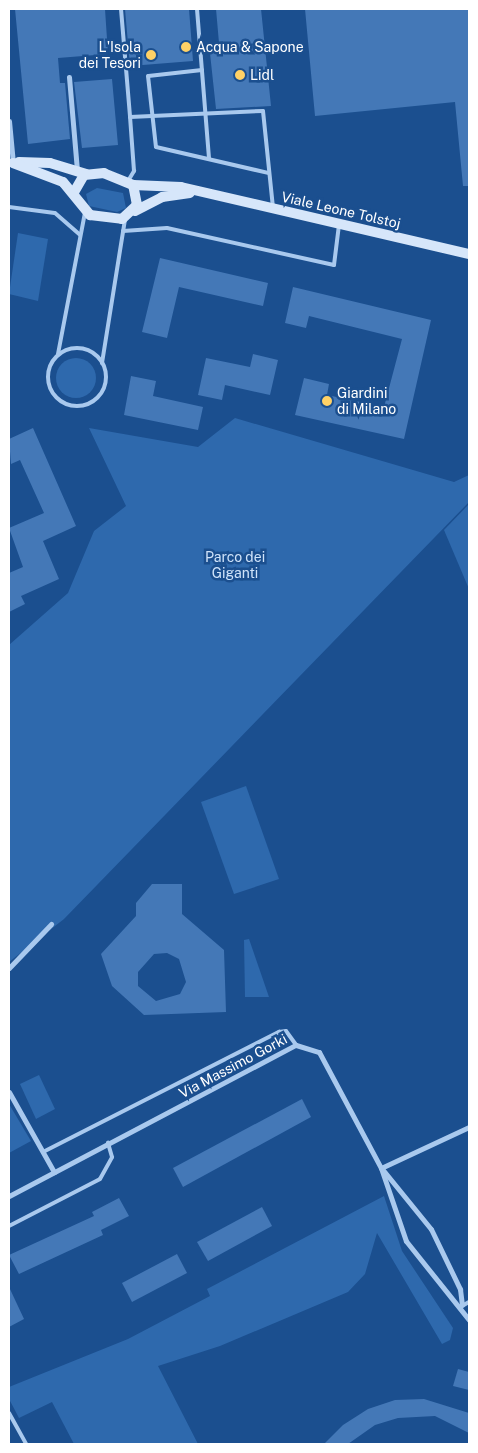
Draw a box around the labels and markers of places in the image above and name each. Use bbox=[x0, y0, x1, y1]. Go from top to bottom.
place label: L'Isola dei Tesori bbox=[79, 39, 141, 72]
place label: Acqua & Sapone bbox=[196, 39, 304, 55]
marker: Acqua & Sapone bbox=[180, 41, 192, 53]
marker: L'Isola dei Tesori bbox=[145, 49, 157, 61]
place label: Lidl bbox=[250, 67, 274, 83]
marker: Lidl bbox=[234, 69, 246, 81]
place label: Giardini di Milano bbox=[337, 385, 396, 418]
marker: Giardini di Milano bbox=[321, 395, 333, 407]

